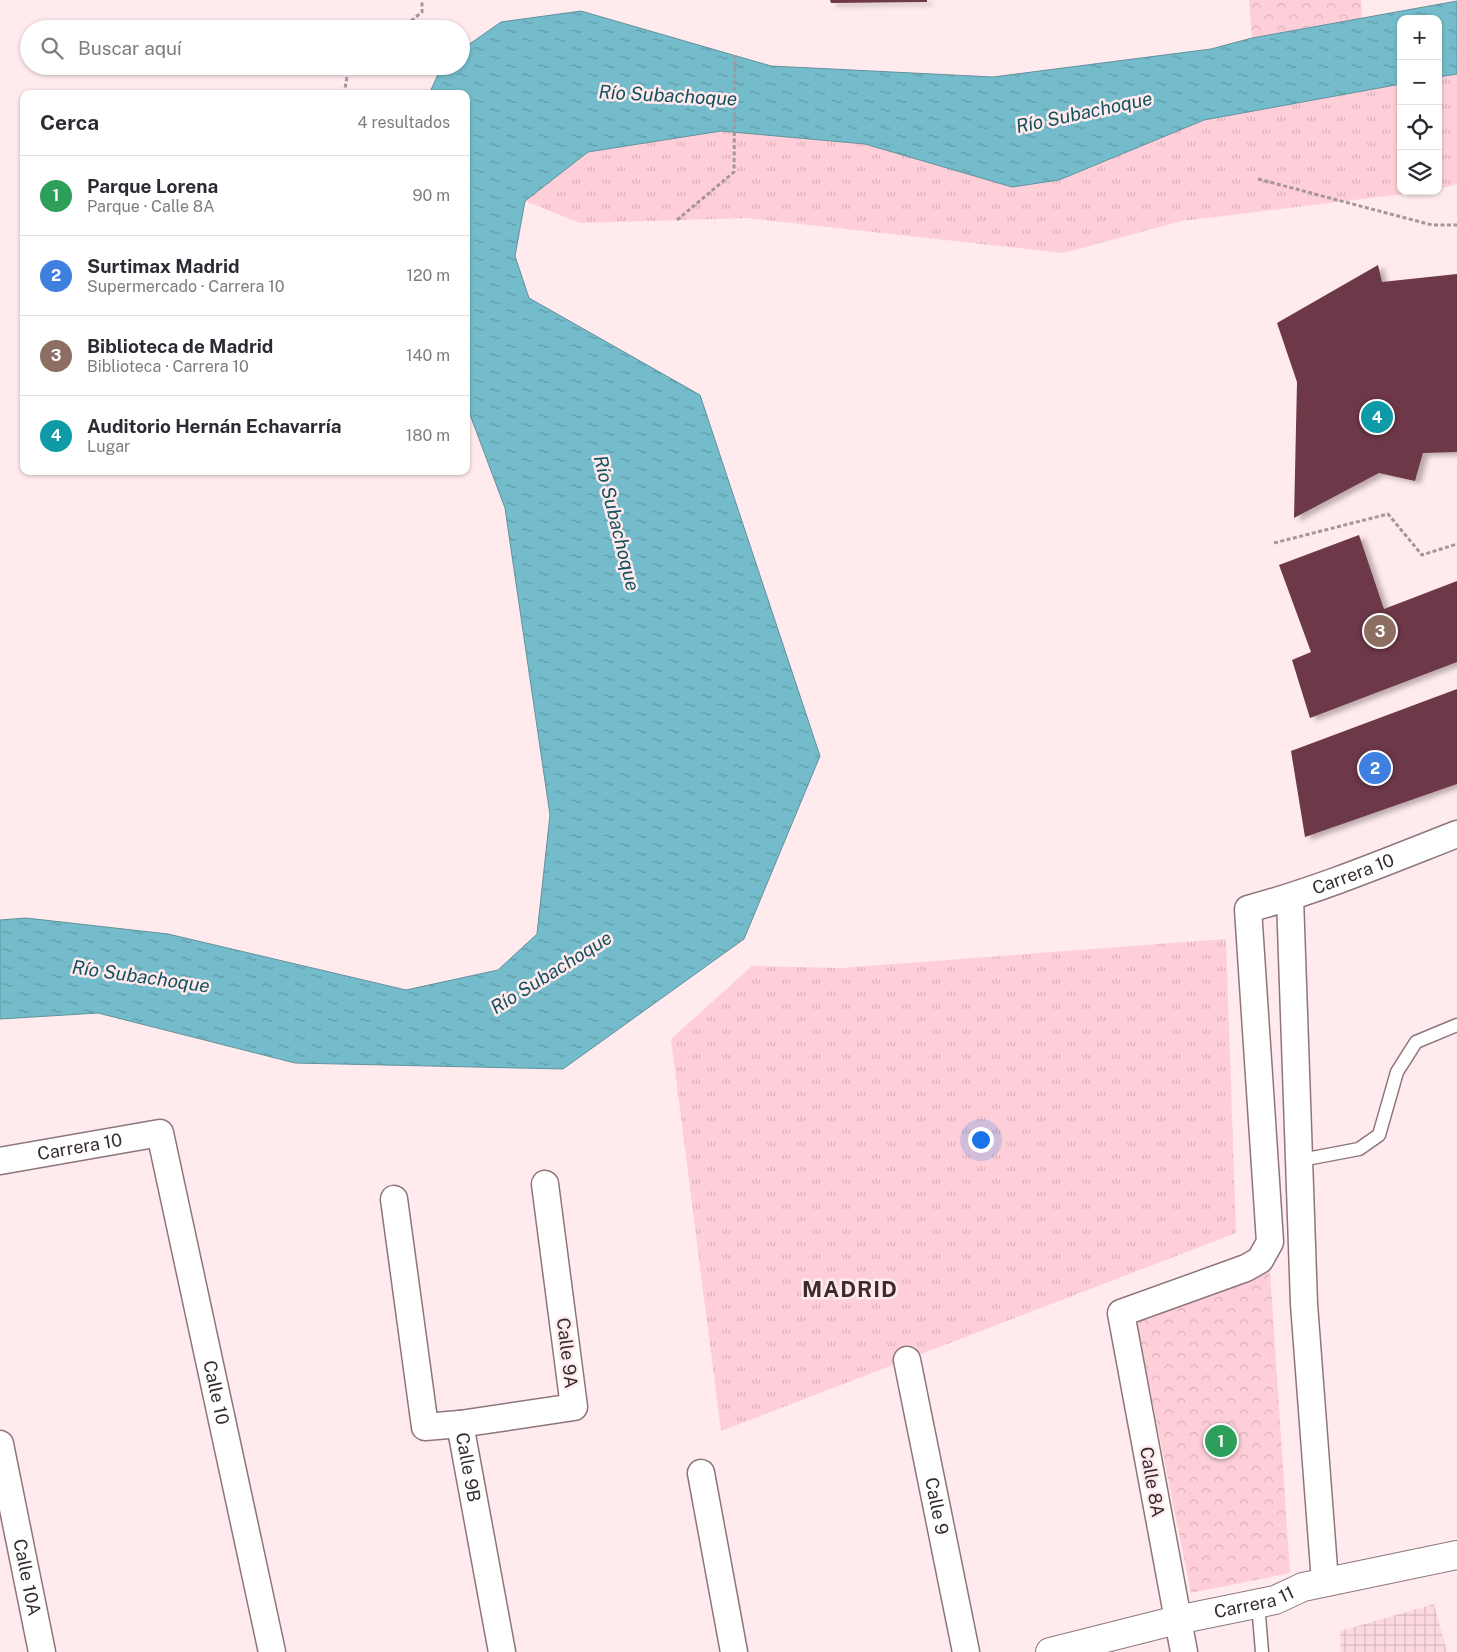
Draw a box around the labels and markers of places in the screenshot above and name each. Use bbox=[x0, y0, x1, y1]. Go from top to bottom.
pin: 4 bbox=[1361, 398, 1393, 436]
pin: 3 bbox=[1364, 612, 1396, 650]
pin: 2 bbox=[1359, 749, 1391, 787]
pin: 1 bbox=[1205, 1422, 1237, 1460]

